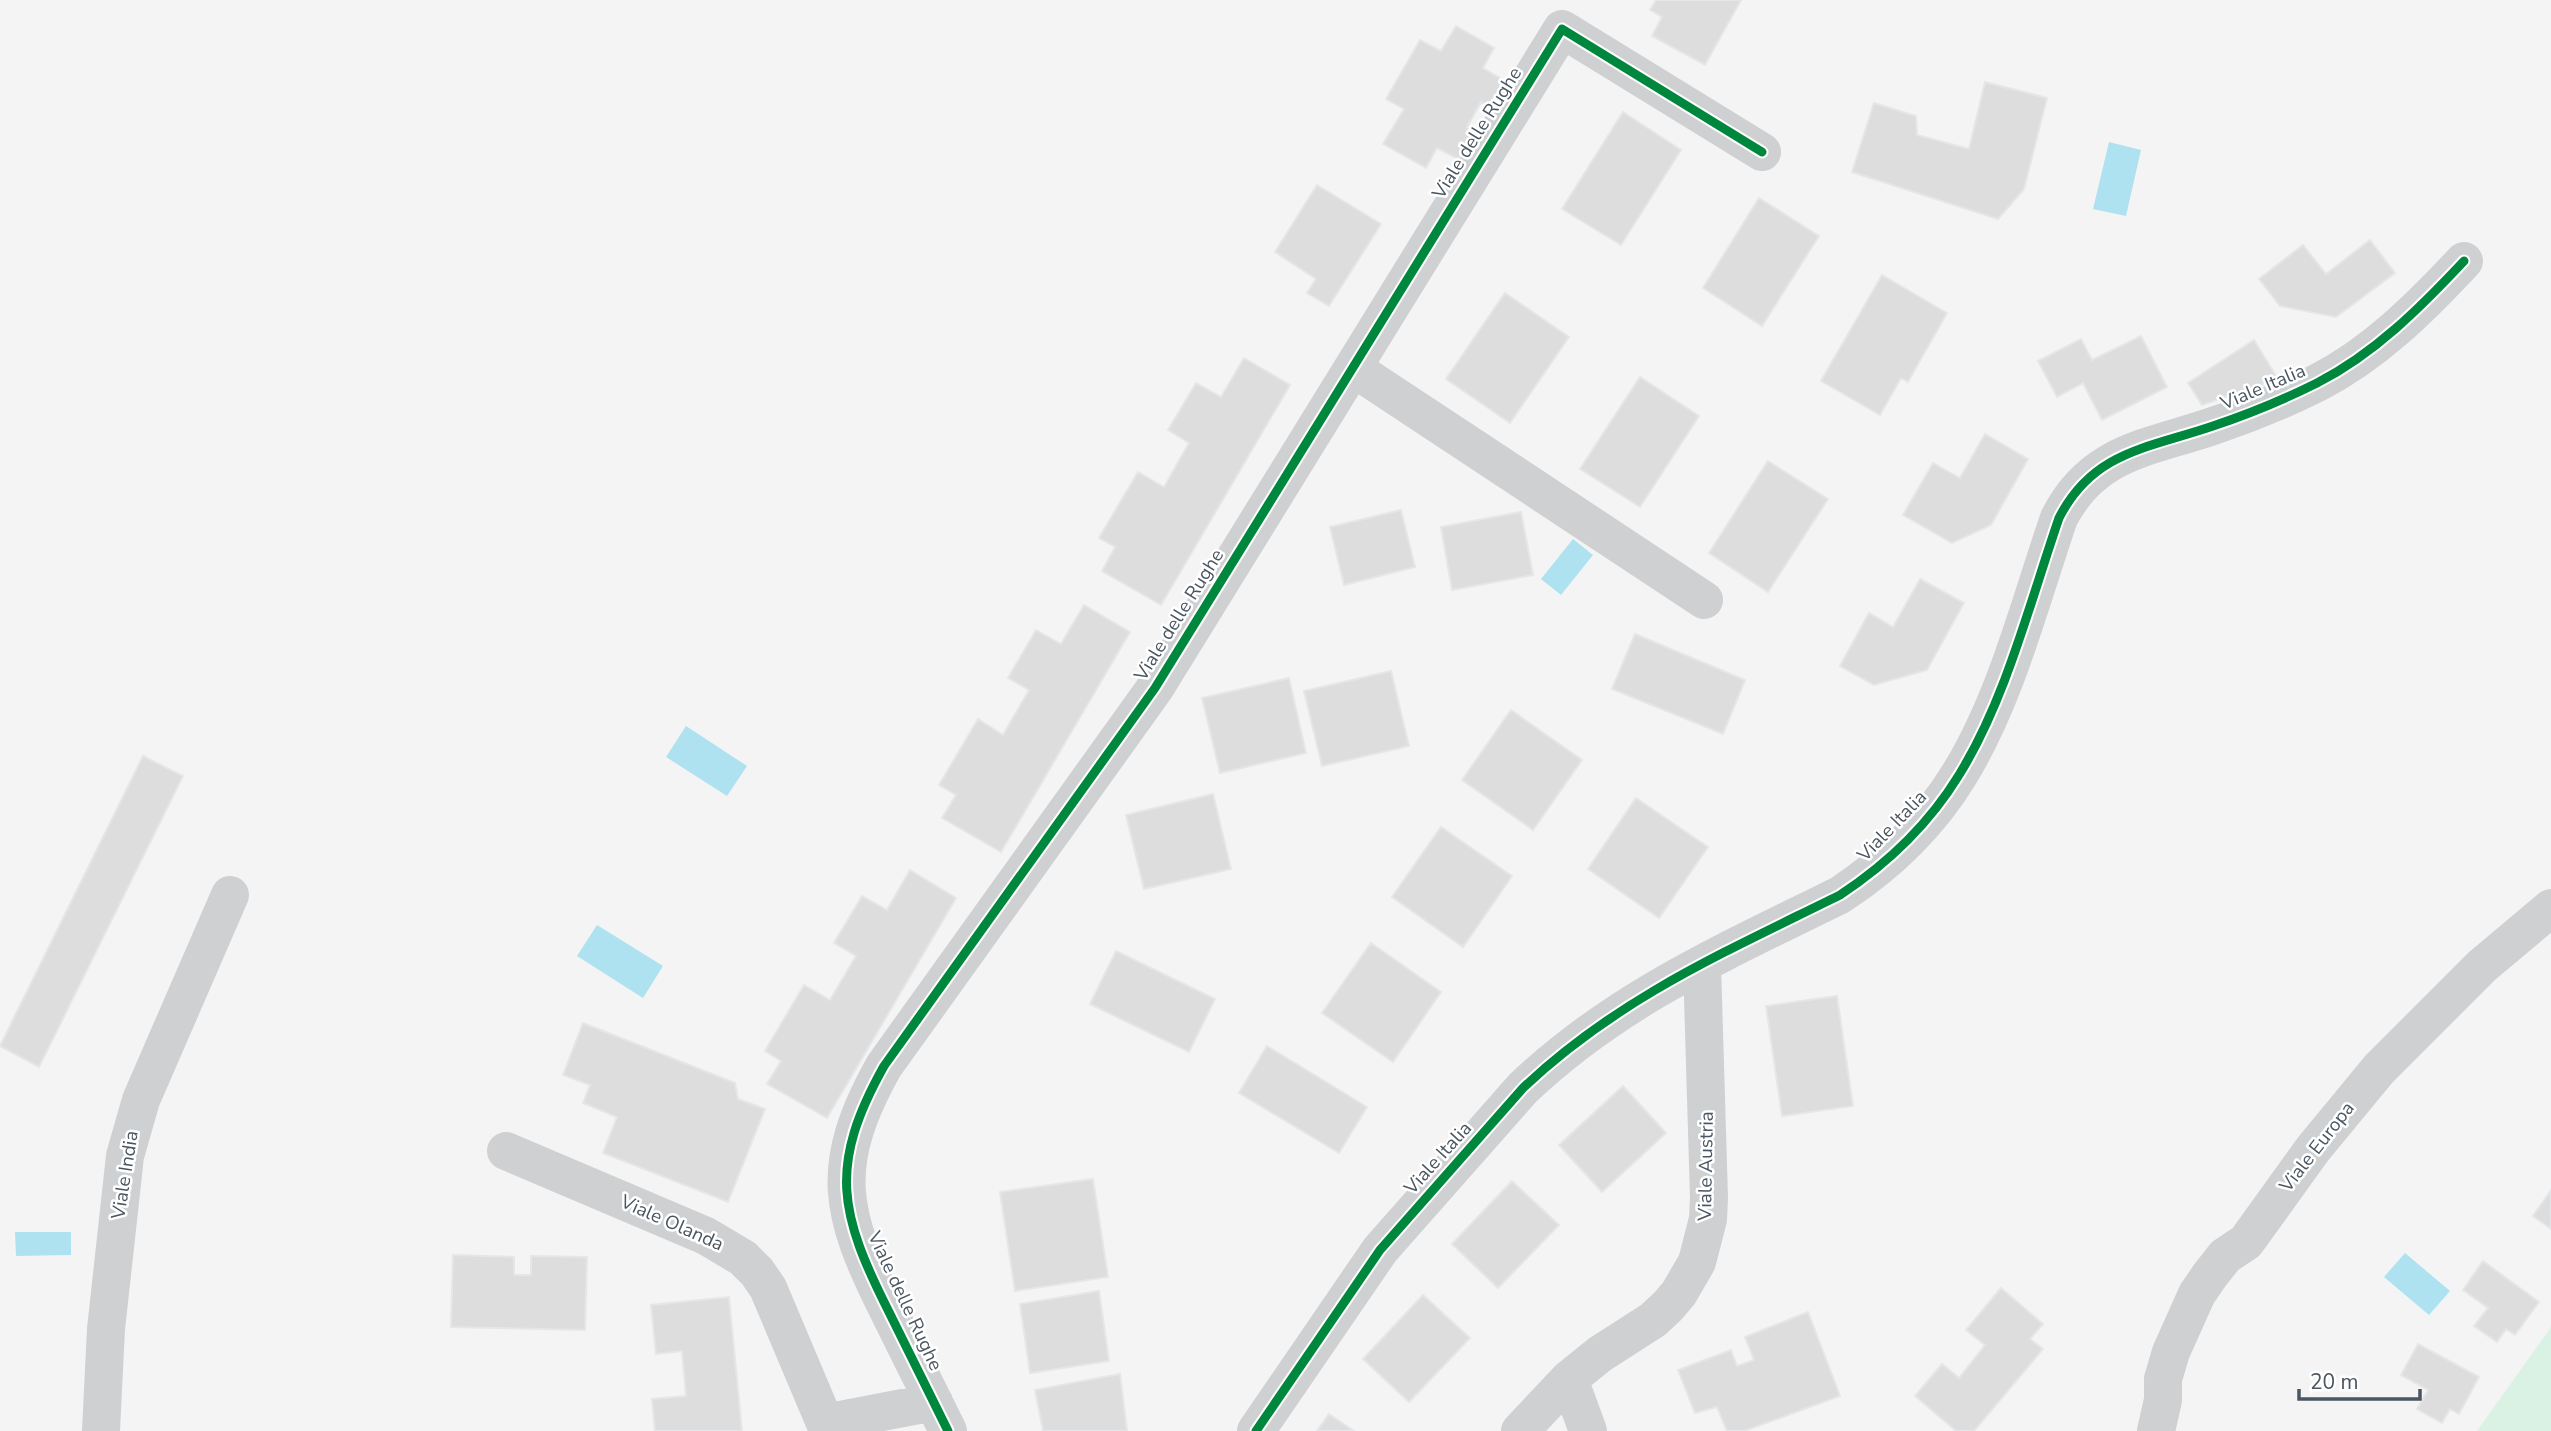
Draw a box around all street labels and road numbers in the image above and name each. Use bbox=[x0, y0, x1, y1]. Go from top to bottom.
street label: Viale delle Rughe bbox=[1425, 62, 1528, 205]
street label: Viale Italia bbox=[2216, 357, 2309, 417]
street label: Viale delle Rughe bbox=[1127, 544, 1230, 687]
street label: Viale Italia bbox=[1851, 785, 1933, 868]
street label: Viale Europa bbox=[2273, 1096, 2361, 1198]
street label: Viale Austria bbox=[1692, 1111, 1720, 1222]
street label: Viale Italia bbox=[1398, 1116, 1478, 1201]
street label: Viale India bbox=[105, 1129, 145, 1222]
street label: Viale Olanda bbox=[615, 1188, 728, 1257]
street label: Viale delle Rughe bbox=[861, 1226, 949, 1375]

